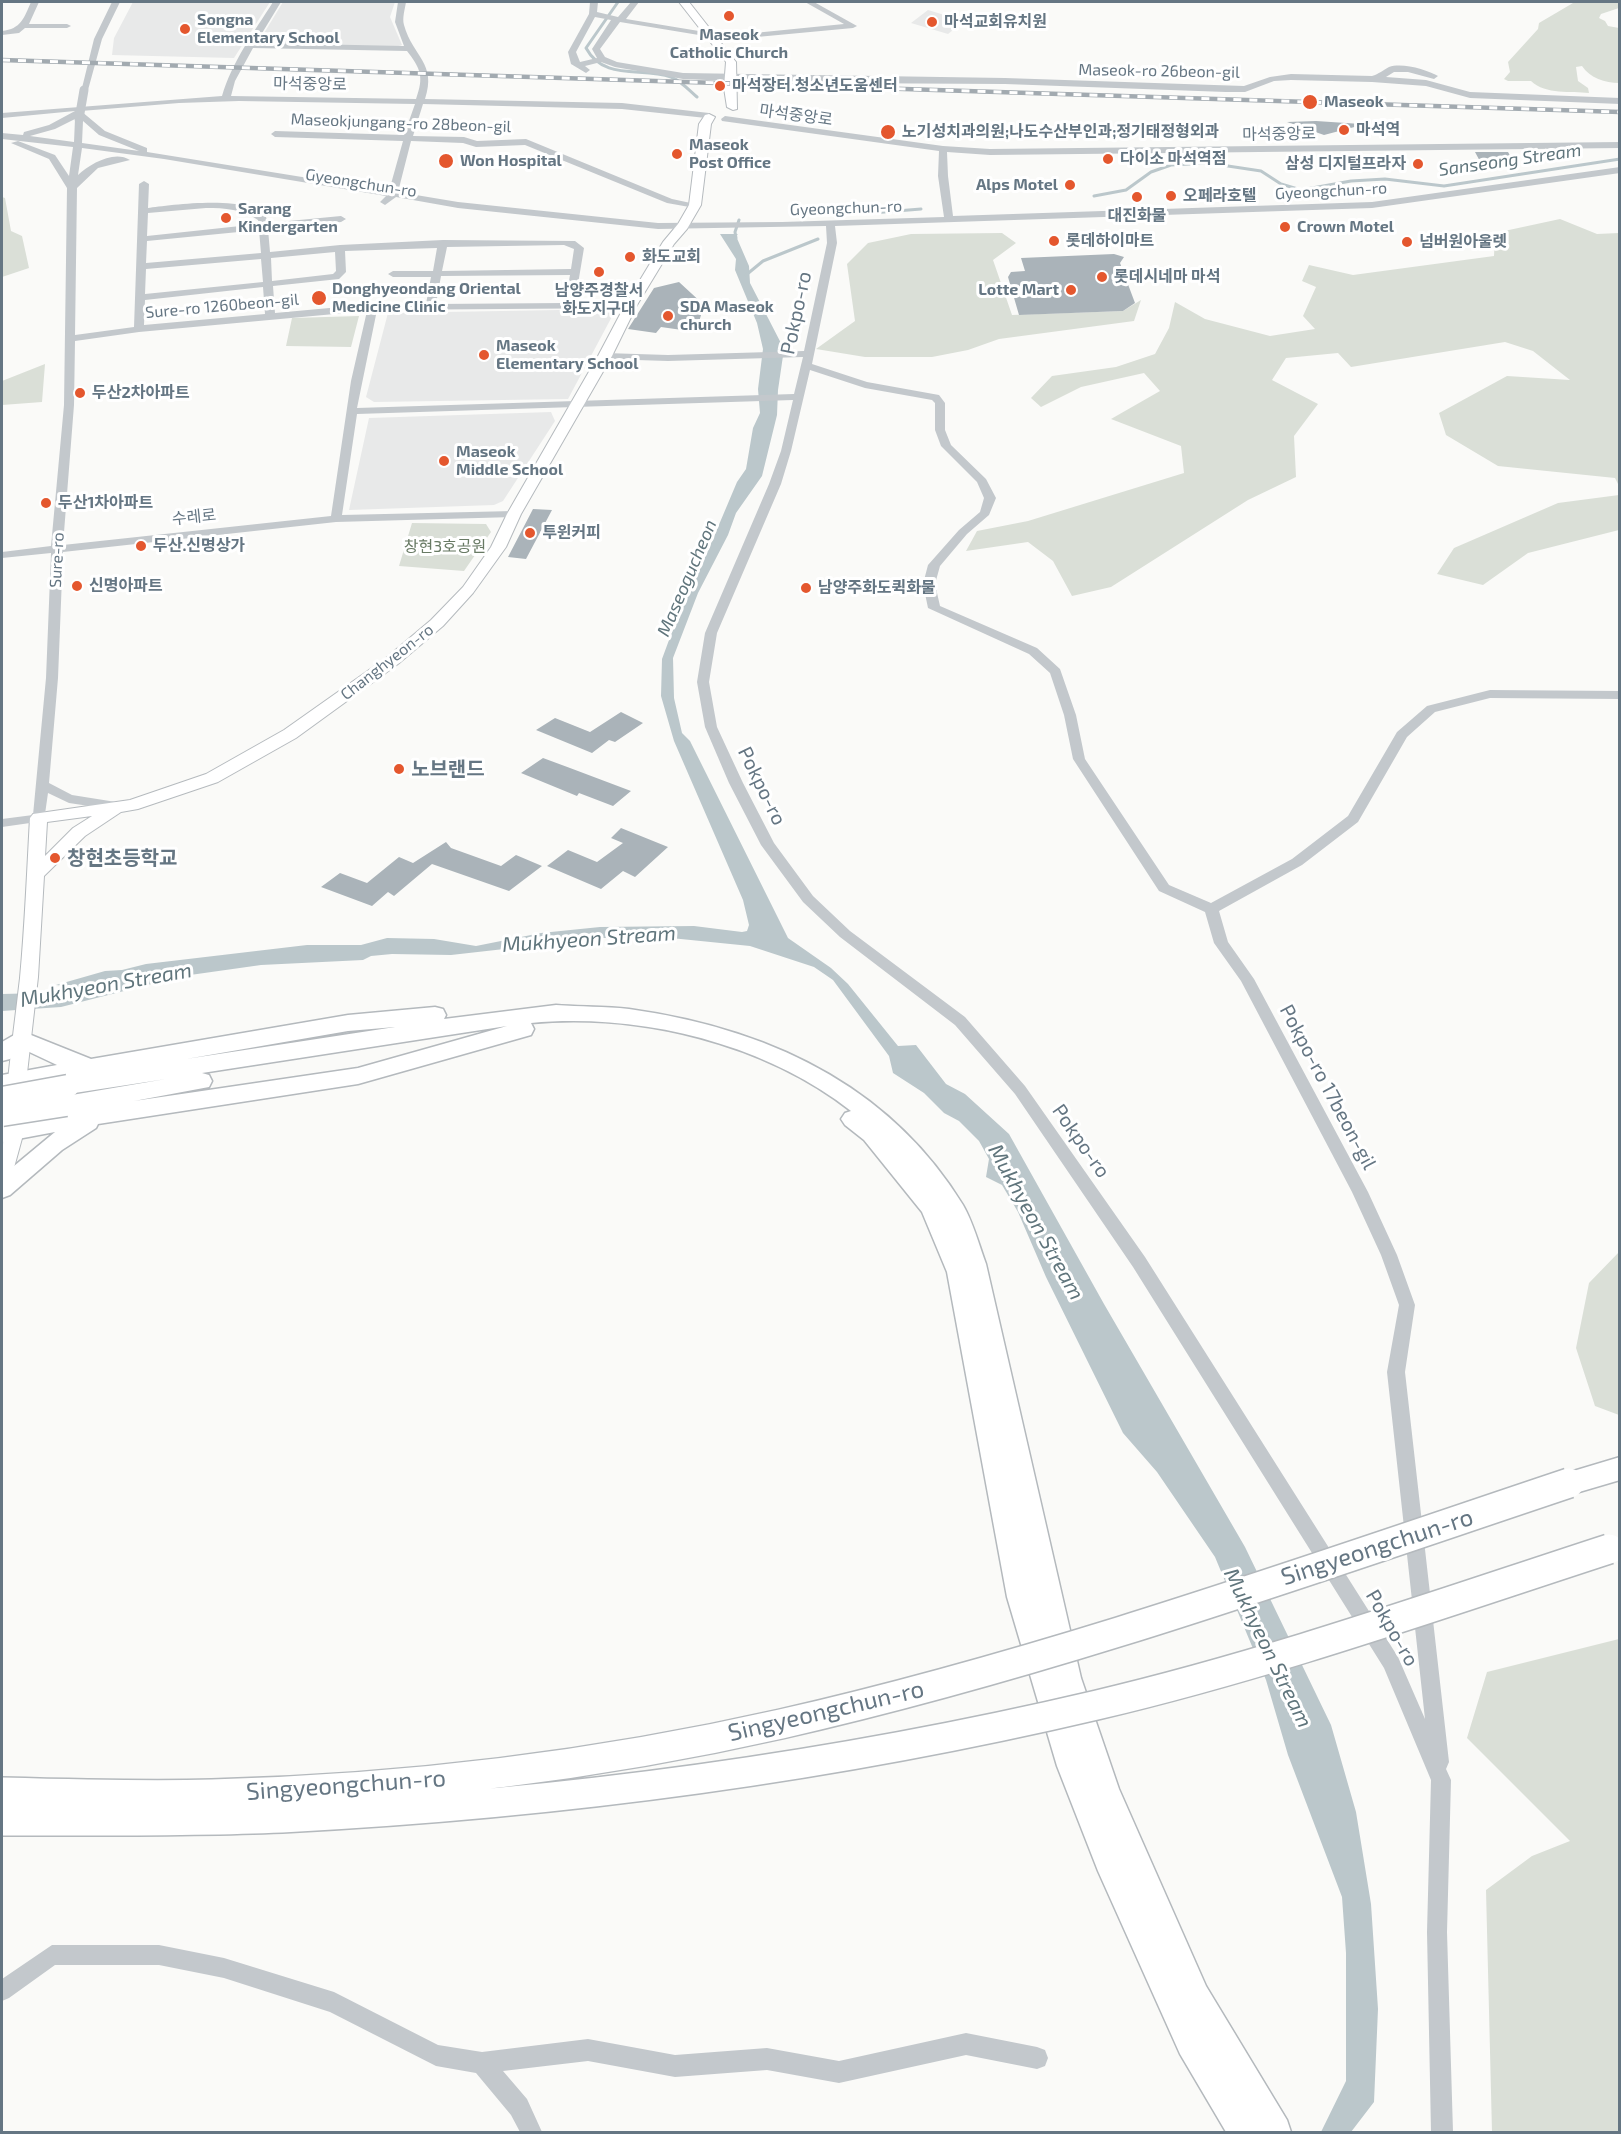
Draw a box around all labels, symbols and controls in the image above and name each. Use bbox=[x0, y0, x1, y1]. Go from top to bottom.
marker: Maseok Catholic Church bbox=[722, 9, 736, 23]
place label: Songna Elementary School bbox=[197, 10, 340, 48]
place label: 마석교회유치원 bbox=[944, 12, 1047, 32]
marker: 마석교회유치원 bbox=[925, 15, 939, 29]
marker: Songna Elementary School bbox=[178, 22, 192, 36]
place label: Maseok Catholic Church bbox=[670, 25, 788, 63]
street label: Maseok-ro 26beon-gil bbox=[1078, 60, 1240, 82]
street label: 마석중앙로 bbox=[273, 74, 347, 94]
place label: 마석장터.청소년도움센터 bbox=[732, 76, 898, 96]
marker: 마석장터.청소년도움센터 bbox=[713, 79, 727, 93]
place label: Maseok bbox=[1324, 92, 1384, 112]
marker: Maseok bbox=[1301, 93, 1319, 111]
street label: 마석중앙로 bbox=[758, 100, 834, 130]
street label: Maseokjungang-ro 28beon-gil bbox=[290, 110, 512, 136]
place label: 마석역 bbox=[1356, 120, 1400, 140]
place label: 노기성치과의원;나도수산부인과;정기태정형외과 bbox=[902, 122, 1219, 142]
marker: 노기성치과의원;나도수산부인과;정기태정형외과 bbox=[879, 123, 897, 141]
marker: 마석역 bbox=[1337, 123, 1351, 137]
street label: 마석중앙로 bbox=[1242, 124, 1316, 144]
place label: Maseok Post Office bbox=[689, 135, 771, 173]
water label: Sanseong Stream bbox=[1437, 139, 1583, 181]
marker: Maseok Post Office bbox=[670, 147, 684, 161]
place label: 다이소 마석역점 bbox=[1120, 149, 1226, 169]
place label: Won Hospital bbox=[460, 151, 562, 171]
marker: Won Hospital bbox=[437, 152, 455, 170]
marker: 다이소 마석역점 bbox=[1101, 152, 1115, 166]
place label: 삼성 디지털프라자 bbox=[1285, 154, 1406, 174]
marker: 삼성 디지털프라자 bbox=[1411, 157, 1425, 171]
street label: Gyeongchun-ro bbox=[304, 165, 418, 201]
place label: Alps Motel bbox=[976, 175, 1058, 195]
marker: Alps Motel bbox=[1063, 178, 1077, 192]
street label: Gyeongchun-ro bbox=[1274, 178, 1388, 204]
place label: 오페라호텔 bbox=[1183, 186, 1257, 206]
marker: 오페라호텔 bbox=[1164, 189, 1178, 203]
marker: 대진화물 bbox=[1130, 190, 1144, 204]
street label: Gyeongchun-ro bbox=[790, 196, 902, 220]
place label: Sarang Kindergarten bbox=[238, 199, 338, 237]
place label: 대진화물 bbox=[1108, 206, 1166, 226]
marker: Sarang Kindergarten bbox=[219, 211, 233, 225]
place label: Crown Motel bbox=[1297, 217, 1394, 237]
marker: Crown Motel bbox=[1278, 220, 1292, 234]
place label: 롯데하이마트 bbox=[1066, 231, 1154, 251]
place label: 넘버원아울렛 bbox=[1419, 232, 1507, 252]
marker: 롯데하이마트 bbox=[1047, 234, 1061, 248]
marker: 넘버원아울렛 bbox=[1400, 235, 1414, 249]
place label: 화도교회 bbox=[642, 247, 701, 267]
marker: 화도교회 bbox=[623, 250, 637, 264]
marker: 남양주경찰서 화도지구대 bbox=[592, 265, 606, 279]
place label: 롯데시네마 마석 bbox=[1114, 267, 1220, 287]
street label: Pokpo-ro bbox=[776, 269, 816, 357]
marker: 롯데시네마 마석 bbox=[1095, 270, 1109, 284]
place label: Donghyeondang Oriental Medicine Clinic bbox=[332, 279, 521, 317]
place label: Lotte Mart bbox=[978, 280, 1059, 300]
place label: 남양주경찰서 화도지구대 bbox=[555, 281, 643, 319]
marker: Lotte Mart bbox=[1064, 283, 1078, 297]
marker: Donghyeondang Oriental Medicine Clinic bbox=[310, 289, 328, 307]
street label: Sure-ro 1260beon-gil bbox=[144, 290, 300, 322]
place label: SDA Maseok church bbox=[680, 297, 774, 335]
marker: SDA Maseok church bbox=[661, 309, 675, 323]
place label: Maseok Elementary School bbox=[496, 336, 639, 374]
marker: Maseok Elementary School bbox=[477, 348, 491, 362]
place label: 두산2차아파트 bbox=[92, 383, 190, 403]
marker: 두산2차아파트 bbox=[73, 386, 87, 400]
place label: Maseok Middle School bbox=[456, 442, 563, 480]
marker: Maseok Middle School bbox=[437, 454, 451, 468]
place label: 두산1차아파트 bbox=[58, 493, 153, 513]
marker: 두산1차아파트 bbox=[39, 496, 53, 510]
street label: 수레로 bbox=[171, 505, 217, 529]
water label: Maseogucheon bbox=[653, 516, 721, 640]
place label: 투윈커피 bbox=[542, 523, 601, 543]
marker: 투윈커피 bbox=[523, 526, 537, 540]
street label: Sure-ro bbox=[46, 532, 68, 588]
place label: 두산.신명상가 bbox=[153, 536, 245, 556]
park label: 창현3호공원 bbox=[404, 537, 486, 557]
marker: 두산.신명상가 bbox=[134, 539, 148, 553]
place label: 신명아파트 bbox=[89, 576, 163, 596]
place label: 남양주화도퀵화물 bbox=[818, 578, 936, 598]
marker: 신명아파트 bbox=[70, 579, 84, 593]
marker: 남양주화도퀵화물 bbox=[799, 581, 813, 595]
street label: Changhyeon-ro bbox=[337, 620, 437, 704]
street label: Pokpo-ro bbox=[733, 743, 791, 829]
place label: 노브랜드 bbox=[411, 757, 485, 781]
marker: 노브랜드 bbox=[392, 762, 406, 776]
place label: 창현초등학교 bbox=[67, 846, 177, 870]
marker: 창현초등학교 bbox=[48, 851, 62, 865]
water label: Mukhyeon Stream bbox=[501, 920, 677, 958]
water label: Mukhyeon Stream bbox=[18, 957, 194, 1013]
street label: Pokpo-ro 17beon-gil bbox=[1274, 1001, 1382, 1173]
street label: Pokpo-ro bbox=[1047, 1100, 1115, 1182]
water label: Mukhyeon Stream bbox=[983, 1140, 1089, 1304]
street label: Singyeongchun-ro bbox=[1277, 1502, 1477, 1592]
water label: Mukhyeon Stream bbox=[1219, 1564, 1317, 1732]
street label: Pokpo-ro bbox=[1361, 1586, 1423, 1670]
street label: Singyeongchun-ro bbox=[725, 1674, 927, 1748]
street label: Singyeongchun-ro bbox=[245, 1764, 447, 1806]

